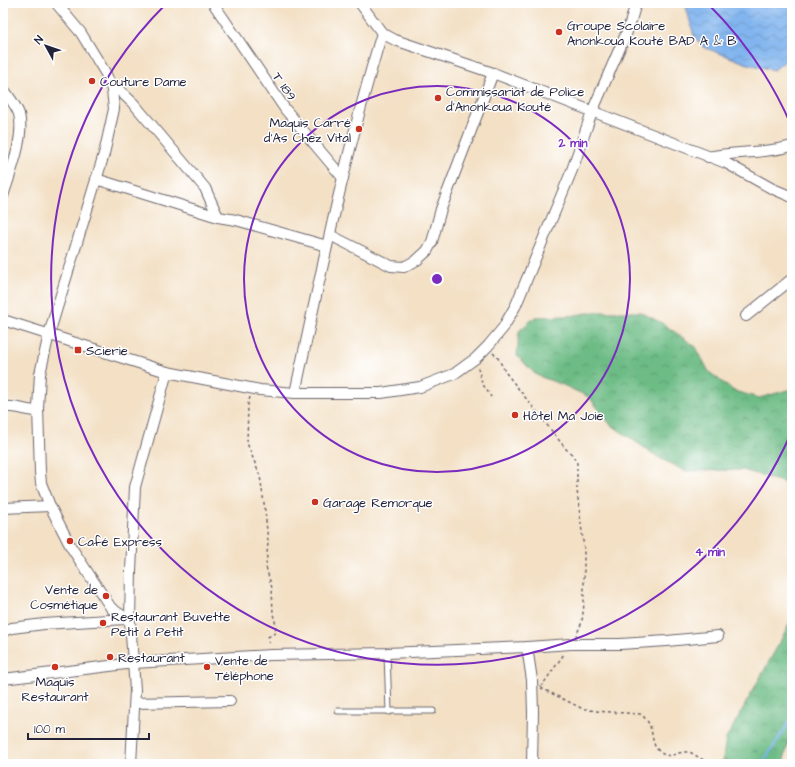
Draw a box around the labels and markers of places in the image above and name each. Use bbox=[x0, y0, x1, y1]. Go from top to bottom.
place label: Groupe Scolaire Anonkoua Kouté BAD A & B bbox=[567, 17, 737, 50]
marker: Groupe Scolaire Anonkoua Kouté BAD A & B bbox=[554, 27, 564, 37]
place label: Couture Dame bbox=[100, 73, 187, 91]
marker: Couture Dame bbox=[87, 76, 97, 86]
place label: Commissariat de Police d'Anonkoua Kouté bbox=[446, 83, 584, 116]
marker: Commissariat de Police d'Anonkoua Kouté bbox=[433, 93, 443, 103]
place label: Maquis Carré d'As Chez Vital bbox=[264, 114, 351, 147]
marker: Maquis Carré d'As Chez Vital bbox=[354, 124, 364, 134]
centre of rings bbox=[430, 272, 444, 286]
place label: Scierie bbox=[86, 342, 128, 360]
marker: Scierie bbox=[73, 345, 83, 355]
place label: Hôtel Ma Joie bbox=[523, 407, 604, 425]
marker: Hôtel Ma Joie bbox=[510, 410, 520, 420]
place label: Garage Remorque bbox=[323, 494, 433, 513]
marker: Garage Remorque bbox=[310, 497, 320, 507]
place label: Café Express bbox=[78, 533, 163, 551]
marker: Café Express bbox=[65, 536, 75, 546]
place label: Vente de Cosmétique bbox=[30, 581, 98, 614]
marker: Vente de Cosmétique bbox=[101, 591, 111, 601]
place label: Restaurant Buvette Petit à Petit bbox=[111, 608, 230, 641]
marker: Restaurant Buvette Petit à Petit bbox=[98, 618, 108, 628]
place label: Restaurant bbox=[118, 649, 186, 667]
marker: Restaurant bbox=[105, 652, 115, 662]
place label: Vente de Téléphone bbox=[215, 652, 274, 685]
marker: Maquis Restaurant bbox=[50, 662, 60, 672]
marker: Vente de Téléphone bbox=[202, 662, 212, 672]
place label: Maquis Restaurant bbox=[22, 673, 89, 706]

